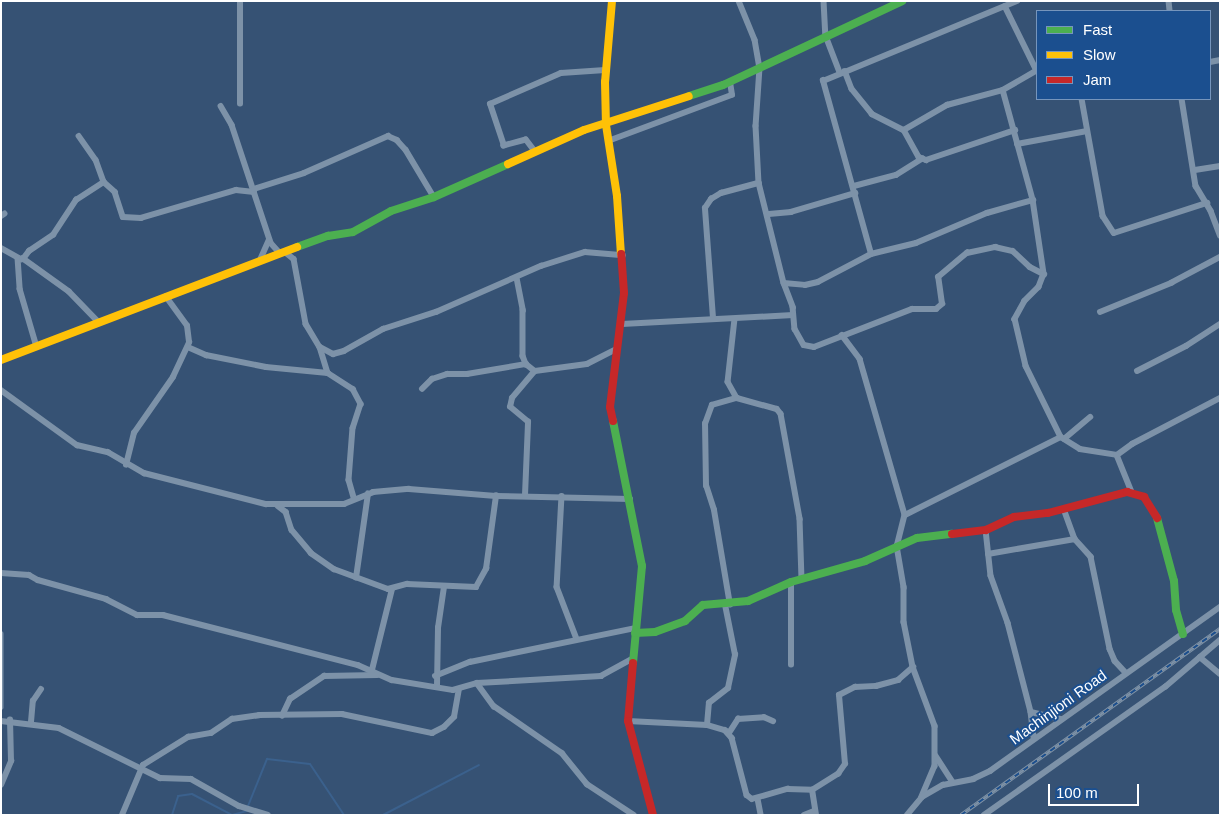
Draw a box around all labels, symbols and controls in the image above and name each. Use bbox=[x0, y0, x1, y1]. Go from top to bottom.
legend bbox=[1036, 10, 1211, 100]
text: Fast bbox=[1083, 21, 1112, 38]
text: Slow bbox=[1083, 46, 1116, 63]
text: Jam bbox=[1083, 71, 1111, 88]
street label: Machinjioni Road bbox=[1006, 666, 1110, 748]
scale bar bbox=[1051, 774, 1142, 806]
text: 100 m bbox=[1056, 784, 1098, 801]

